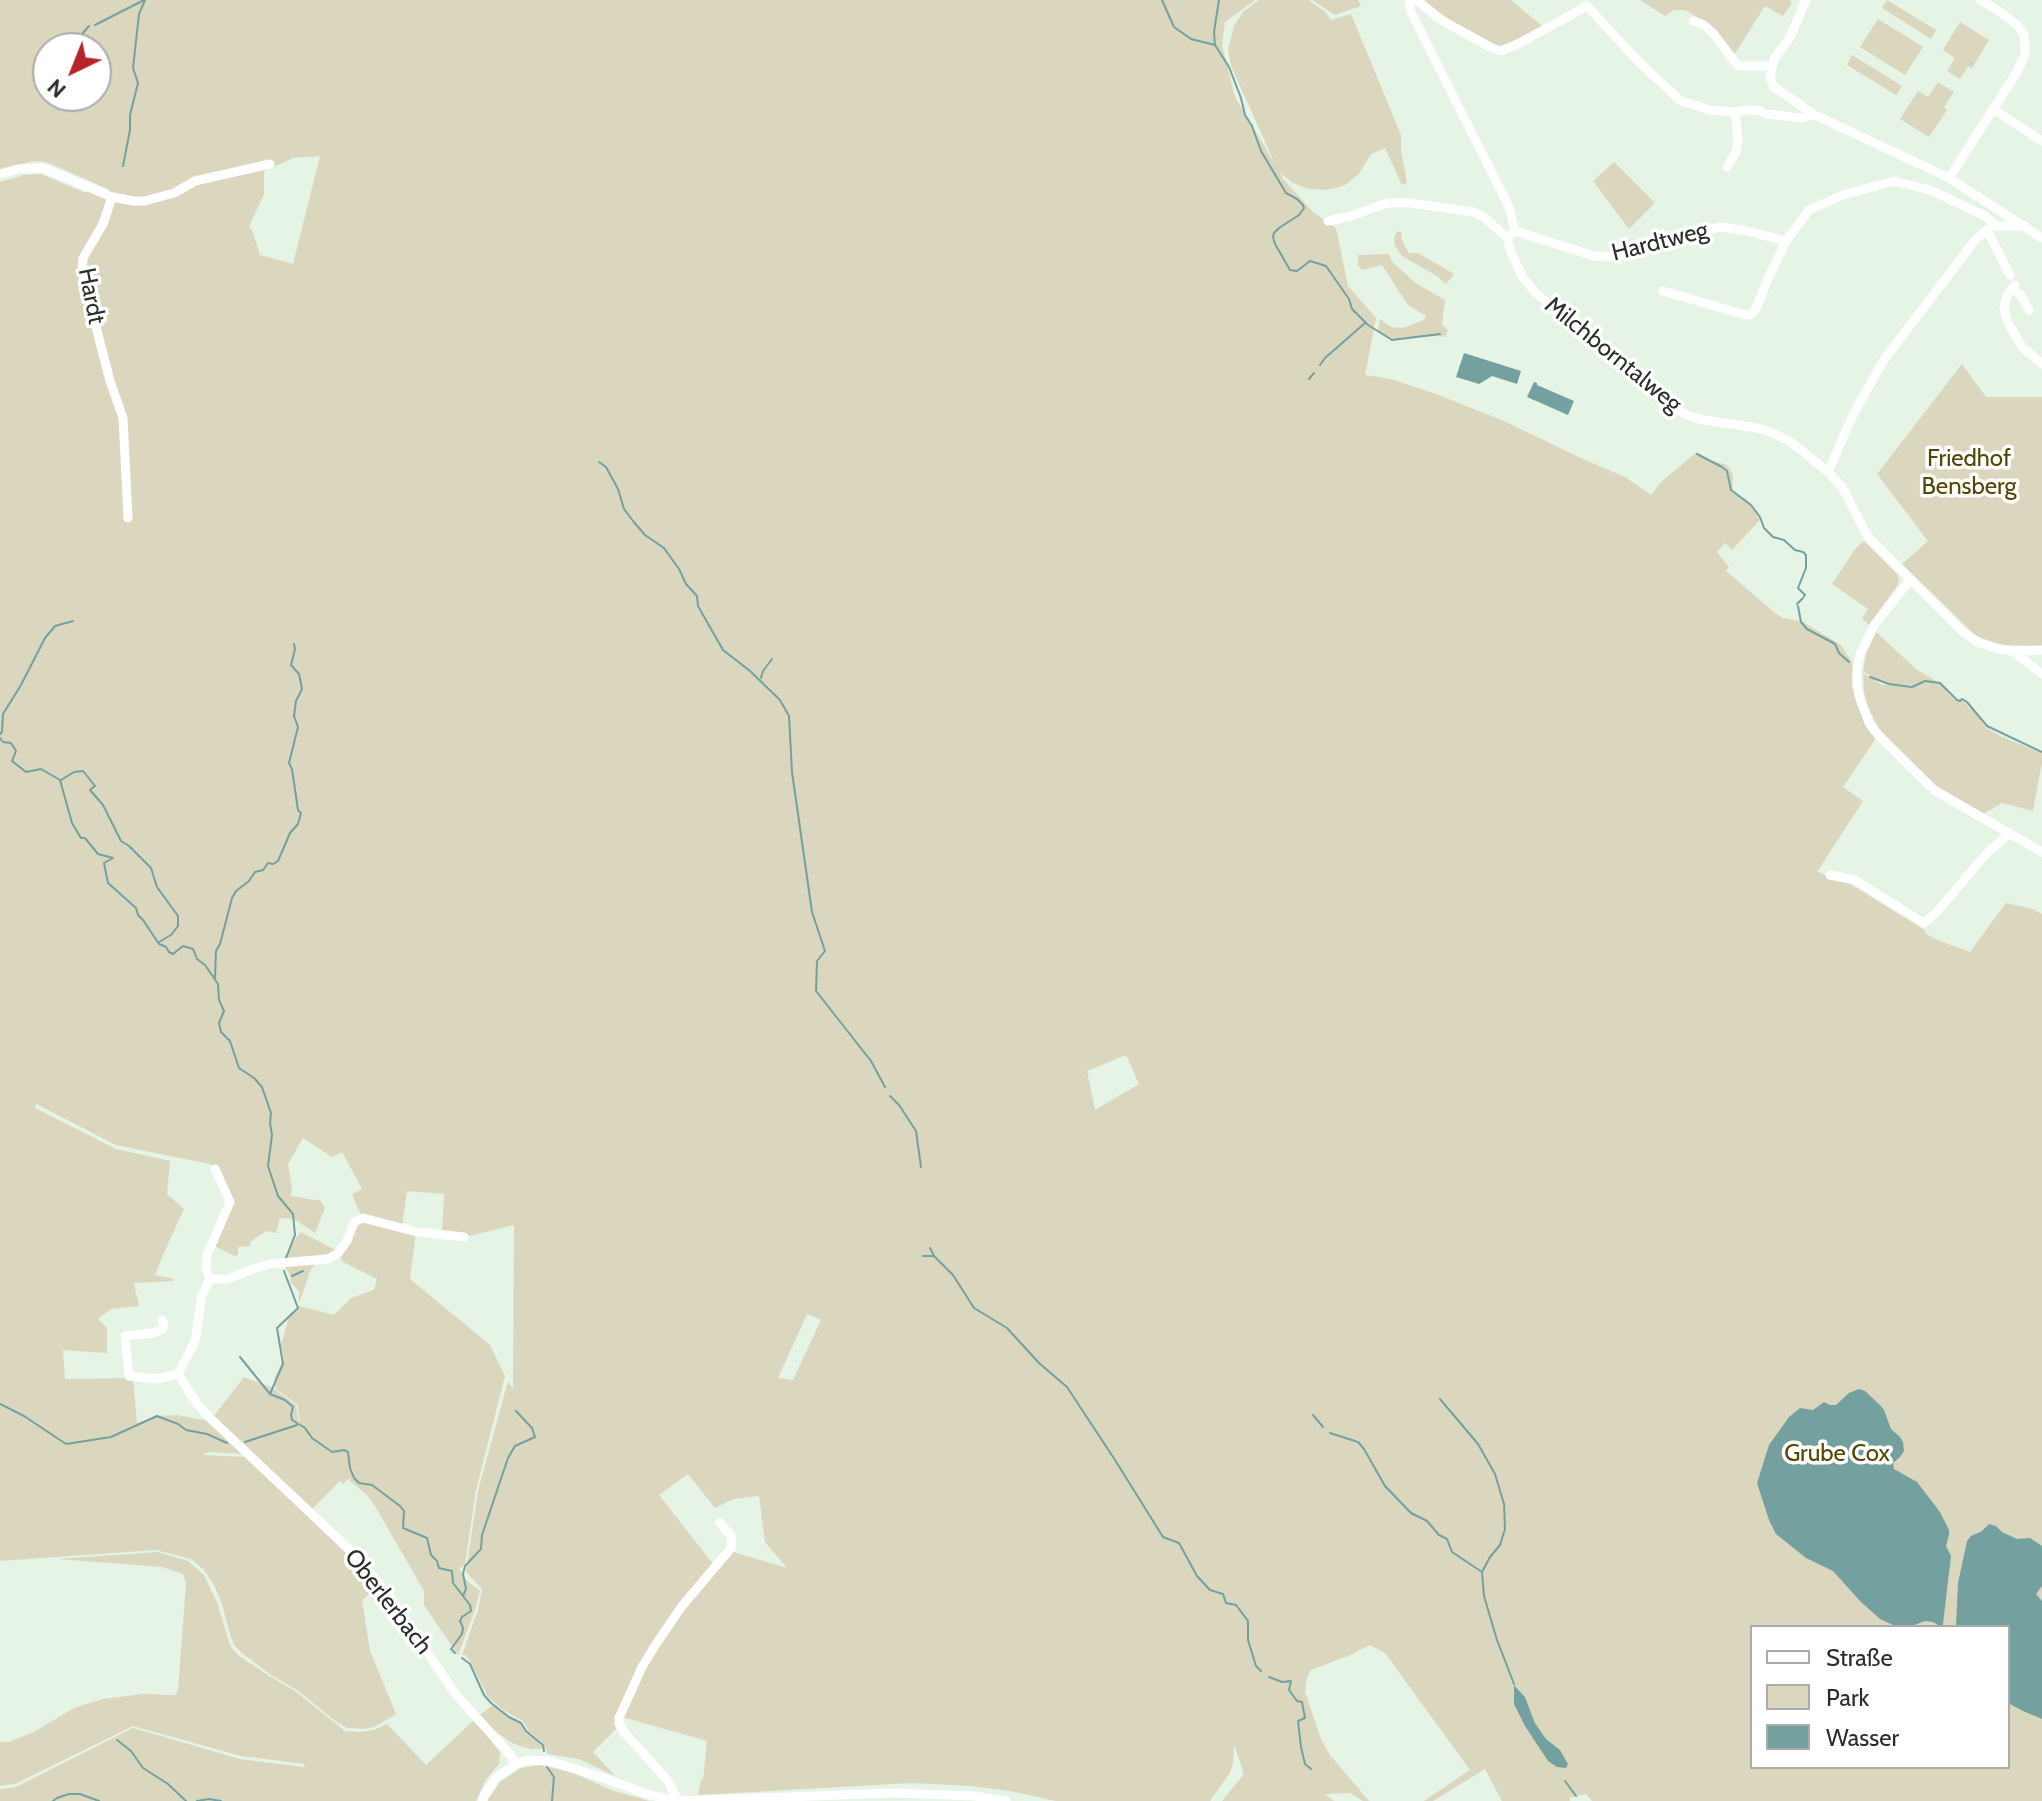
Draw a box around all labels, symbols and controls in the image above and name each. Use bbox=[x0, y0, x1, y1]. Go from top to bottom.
north arrow bbox=[32, 32, 112, 112]
text: N bbox=[42, 73, 72, 104]
street label: Hardtweg bbox=[1609, 216, 1711, 268]
street label: Hardt bbox=[71, 265, 111, 327]
street label: Milchborntalweg bbox=[1539, 291, 1687, 419]
park label: Friedhof Bensberg bbox=[1922, 445, 2016, 501]
park label: Grube Cox bbox=[1784, 1440, 1890, 1468]
street label: Oberlerbach bbox=[338, 1544, 438, 1660]
legend bbox=[1750, 1625, 2010, 1769]
text: Straße bbox=[1826, 1643, 1893, 1672]
text: Park bbox=[1826, 1683, 1869, 1712]
text: Wasser bbox=[1826, 1723, 1899, 1752]

